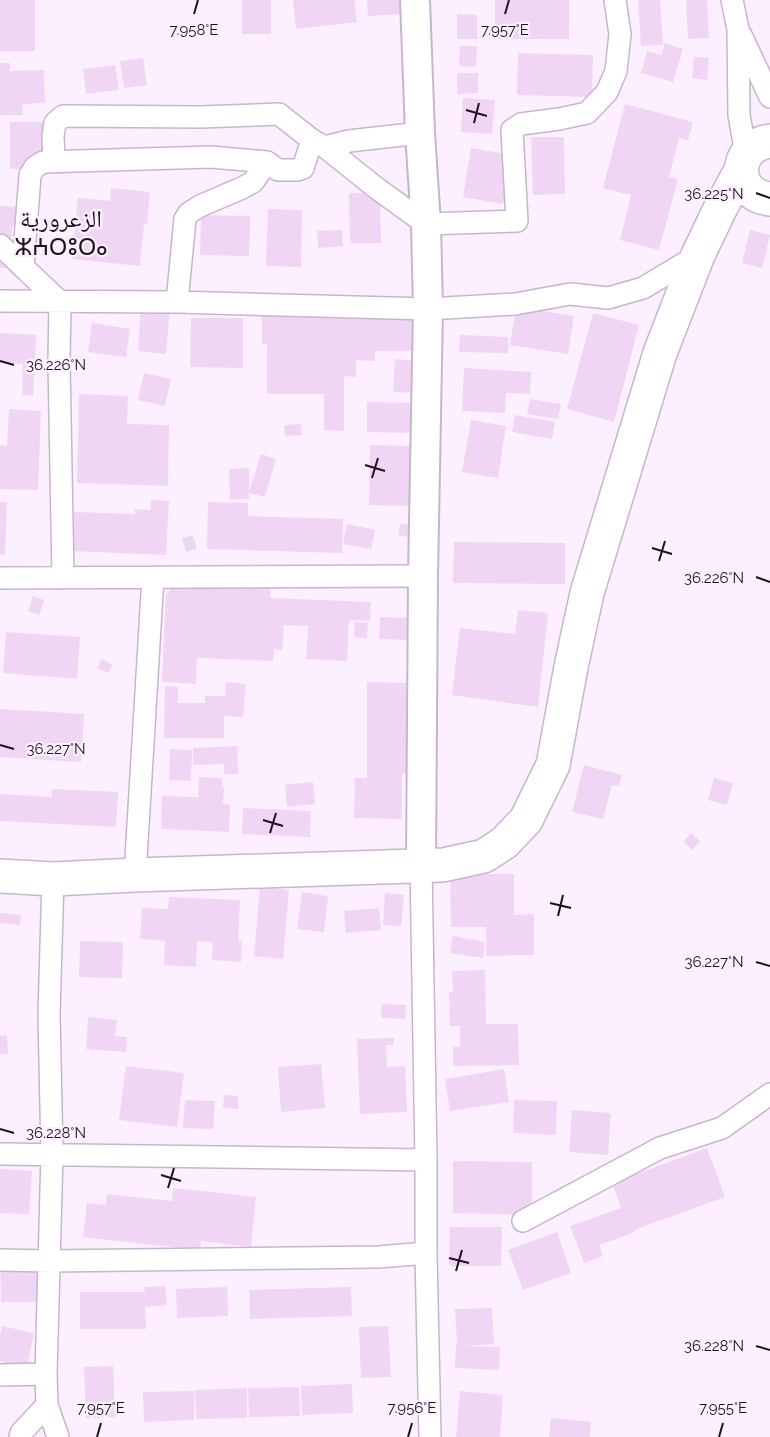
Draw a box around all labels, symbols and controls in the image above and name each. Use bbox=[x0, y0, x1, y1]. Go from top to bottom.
text: 7.958°E bbox=[170, 21, 218, 39]
text: 7.957°E bbox=[481, 21, 529, 39]
text: 36.225°N bbox=[684, 185, 744, 203]
district label: الزعرورية ⵣⵄⵔⵓⵔⴰ bbox=[14, 204, 108, 261]
text: 36.226°N bbox=[26, 356, 86, 374]
text: 36.226°N bbox=[684, 569, 744, 587]
text: 36.227°N bbox=[26, 740, 86, 758]
text: 36.227°N bbox=[684, 953, 744, 971]
text: 36.228°N bbox=[26, 1124, 86, 1142]
text: 36.228°N bbox=[684, 1337, 744, 1355]
text: 7.957°E bbox=[77, 1399, 125, 1417]
text: 7.956°E bbox=[387, 1399, 437, 1417]
text: 7.955°E bbox=[699, 1399, 747, 1417]

